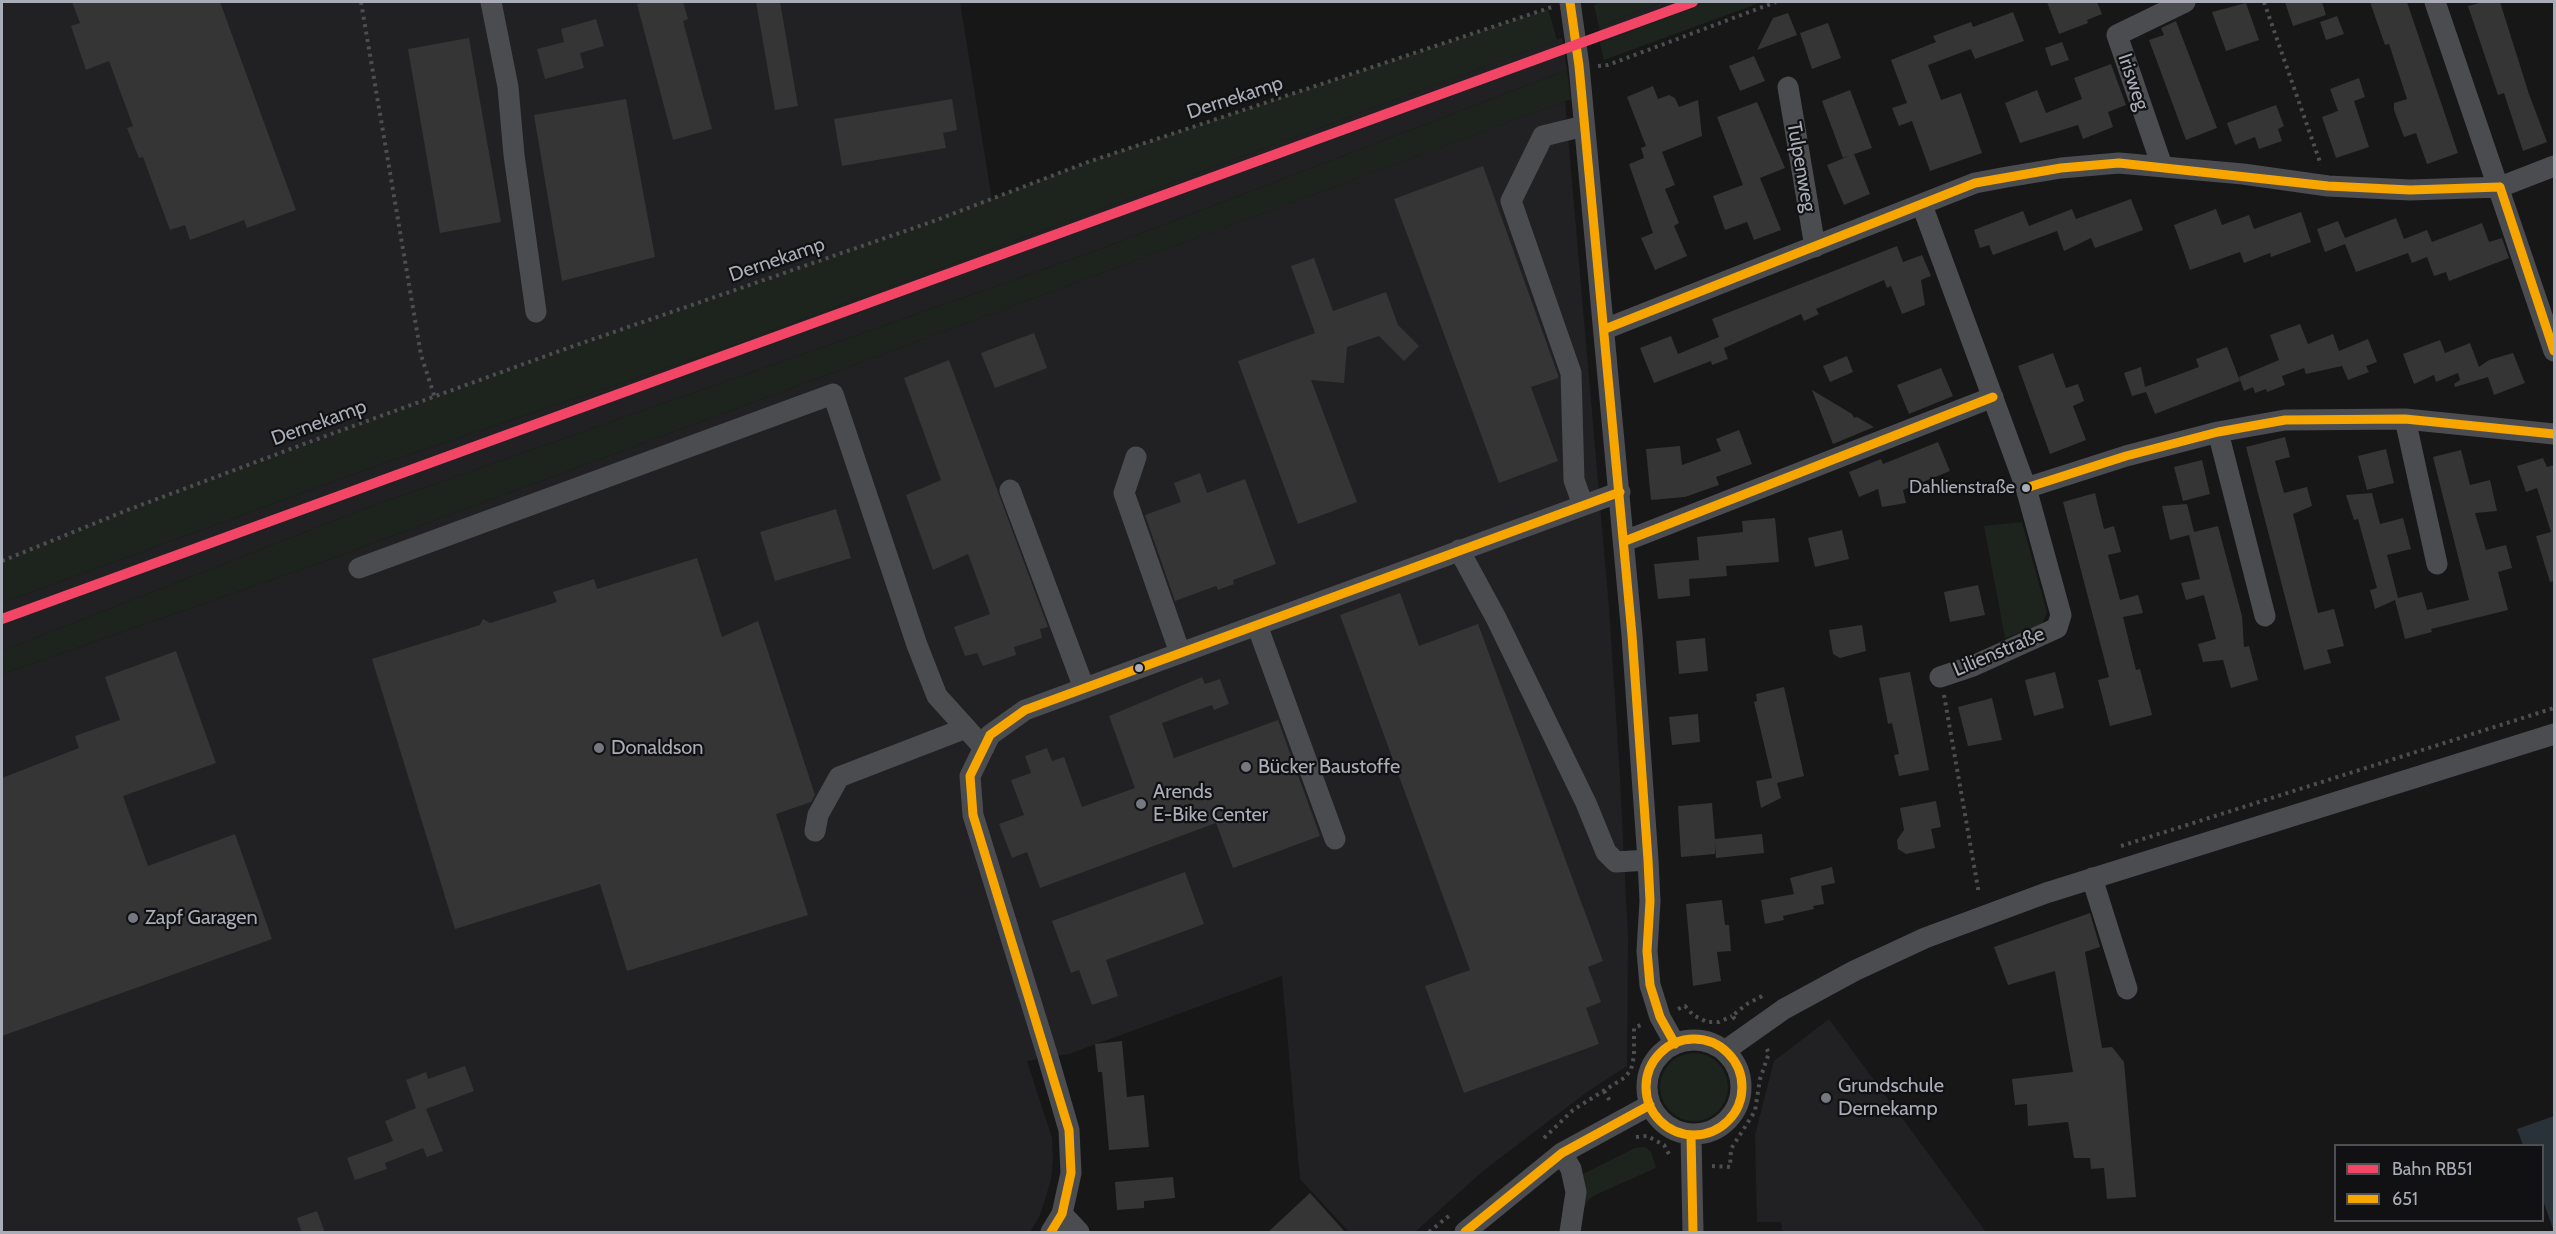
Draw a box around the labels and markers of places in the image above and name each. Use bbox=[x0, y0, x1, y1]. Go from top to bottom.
place label: Dahlienstraße bbox=[1909, 477, 2015, 499]
marker: Dahlienstraße bbox=[2020, 482, 2032, 494]
unlabelled marker bbox=[1133, 662, 1145, 674]
place label: Donaldson bbox=[611, 736, 703, 760]
marker: Donaldson bbox=[592, 741, 606, 755]
place label: Bücker Baustoffe bbox=[1258, 755, 1400, 779]
marker: Bücker Baustoffe bbox=[1239, 760, 1253, 774]
place label: Arends E-Bike Center bbox=[1153, 780, 1268, 827]
marker: Arends E-Bike Center bbox=[1134, 797, 1148, 811]
place label: Zapf Garagen bbox=[145, 906, 258, 930]
marker: Zapf Garagen bbox=[126, 911, 140, 925]
place label: Grundschule Dernekamp bbox=[1838, 1074, 1944, 1121]
marker: Grundschule Dernekamp bbox=[1819, 1091, 1833, 1105]

